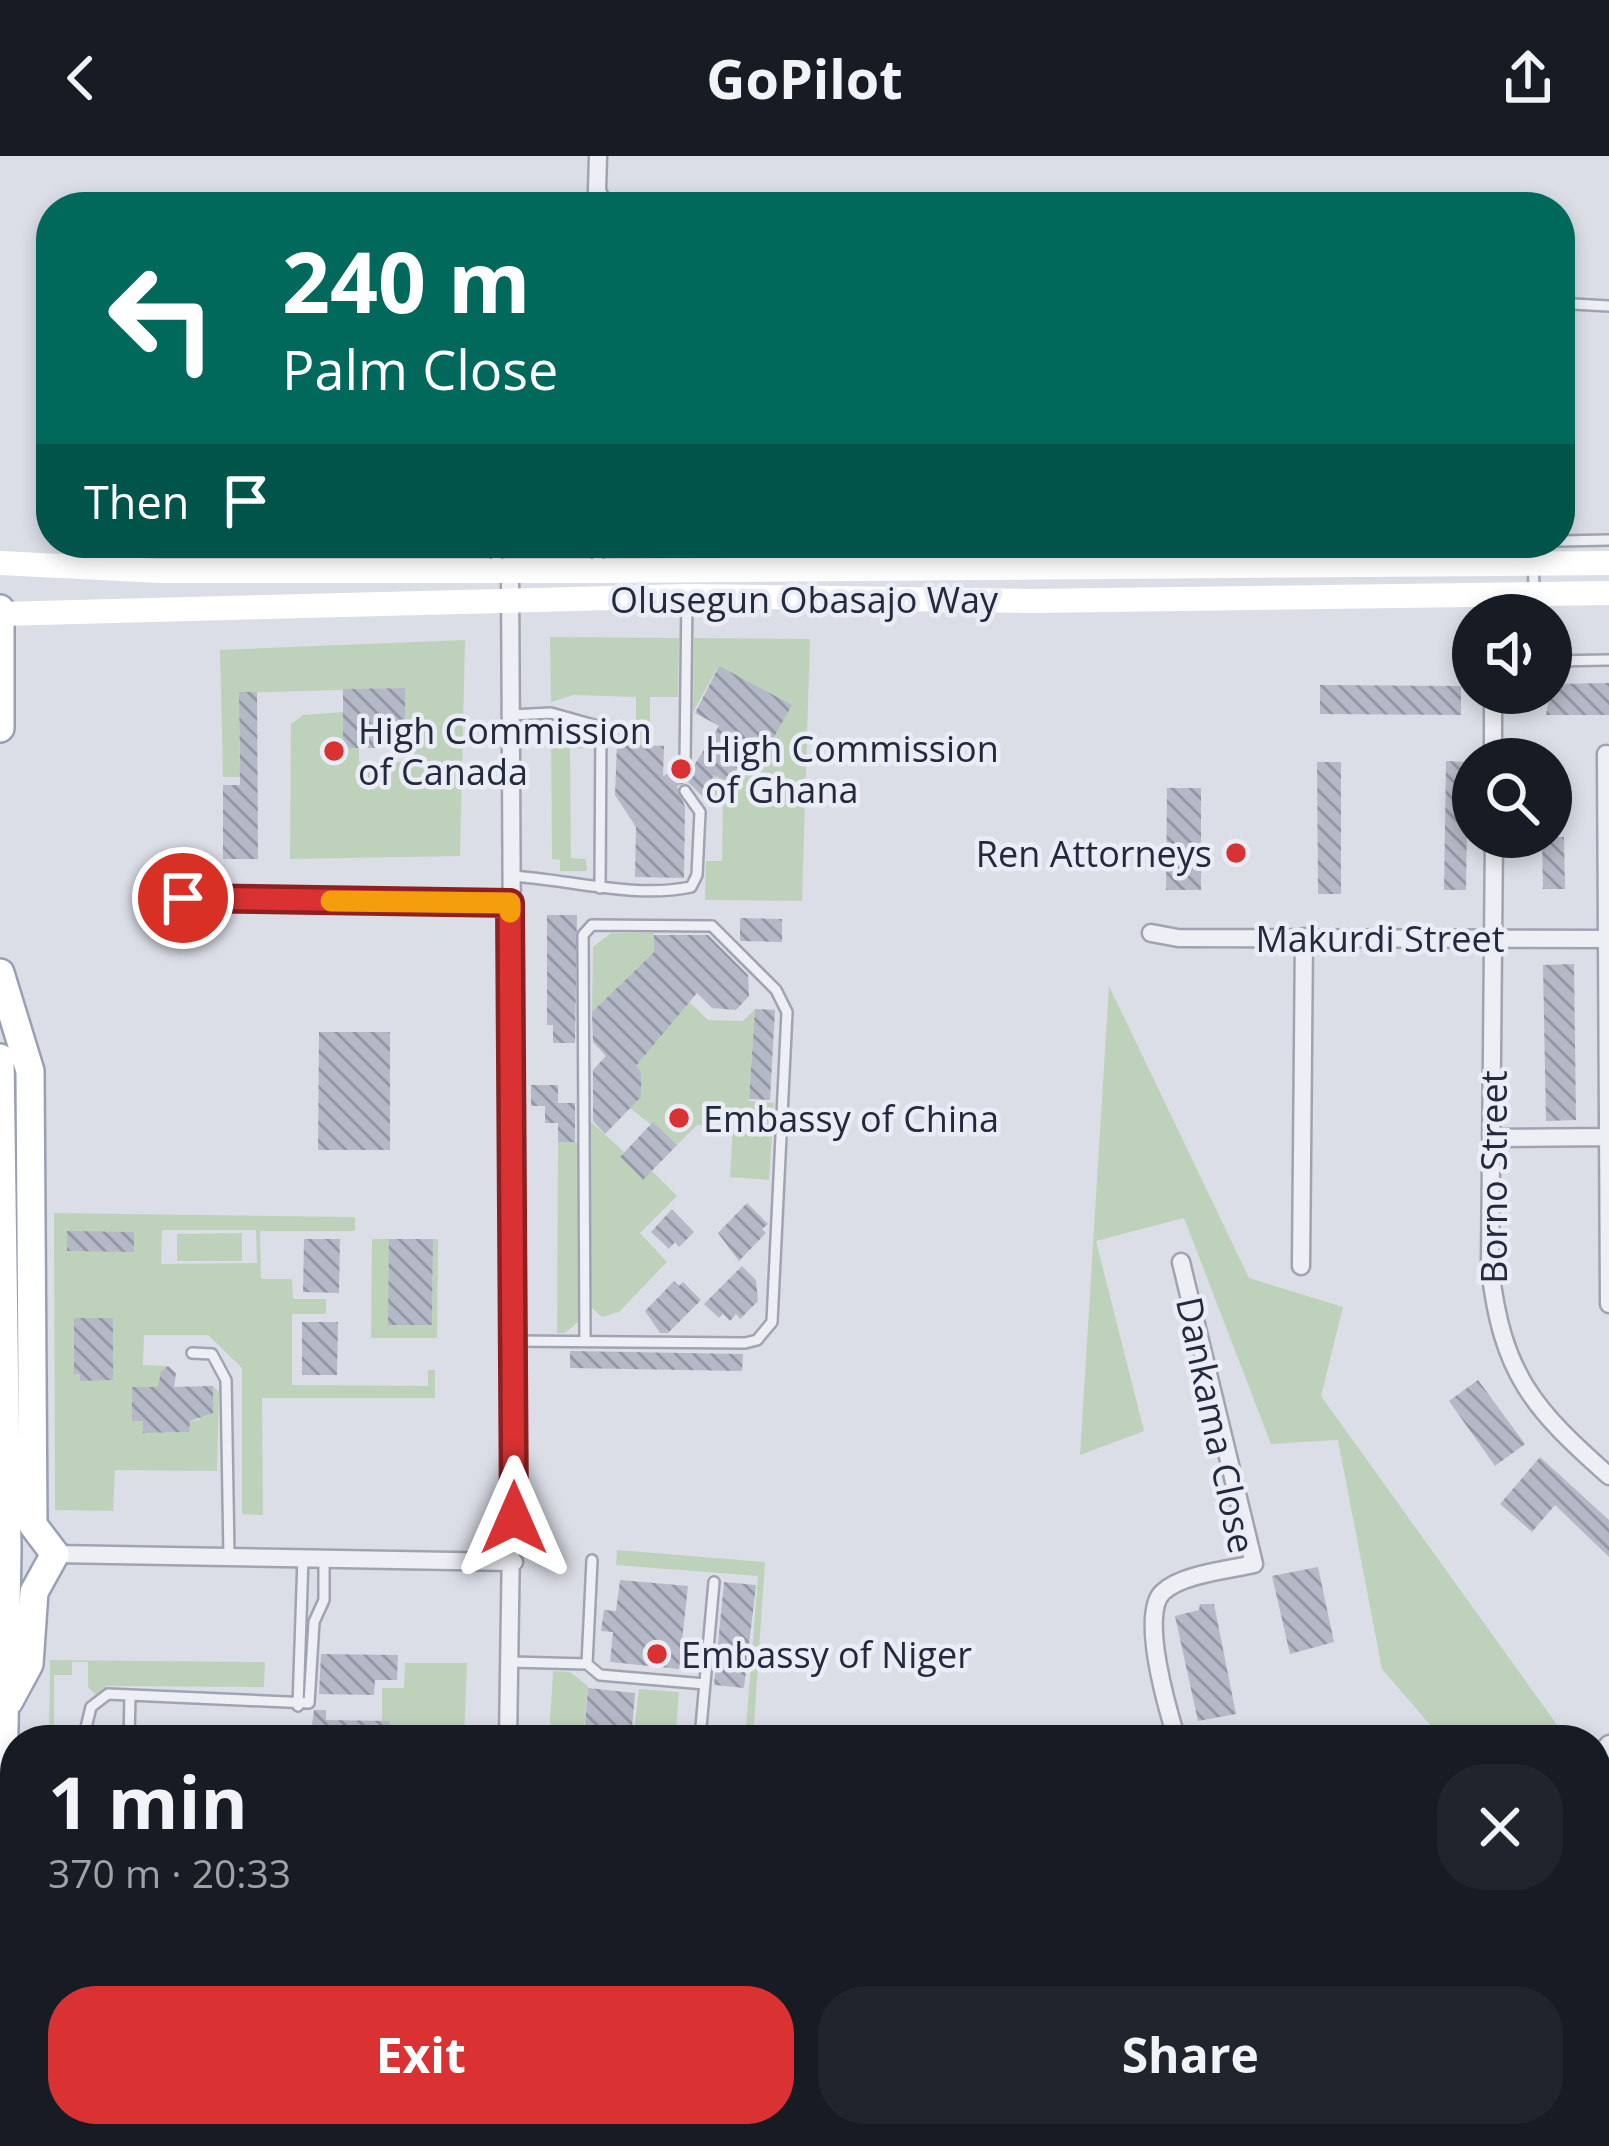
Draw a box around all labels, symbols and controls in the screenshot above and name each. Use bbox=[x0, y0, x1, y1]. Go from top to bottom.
text: GoPilot bbox=[706, 41, 903, 115]
icon: back bbox=[48, 45, 114, 111]
icon: share bbox=[1495, 45, 1561, 111]
text: 240 m bbox=[282, 223, 530, 338]
icon: left bbox=[84, 240, 240, 396]
text: Palm Close bbox=[282, 332, 558, 406]
icon: arrive bbox=[213, 468, 279, 534]
text: Then bbox=[84, 471, 189, 532]
street label: Olusegun Obasajo Way bbox=[610, 575, 999, 624]
map controls bbox=[1452, 594, 1572, 858]
button: sound bbox=[1452, 594, 1572, 714]
place label: High Commission of Canada bbox=[358, 706, 652, 796]
place label: High Commission of Ghana bbox=[705, 724, 999, 814]
marker: High Commission of Canada bbox=[321, 738, 347, 764]
button: search bbox=[1452, 738, 1572, 858]
marker: High Commission of Ghana bbox=[668, 756, 694, 782]
place label: Ren Attorneys bbox=[976, 829, 1212, 878]
marker: Ren Attorneys bbox=[1223, 840, 1249, 866]
pin bbox=[132, 847, 234, 949]
icon: arrive bbox=[150, 865, 216, 931]
street label: Makurdi Street bbox=[1255, 914, 1505, 963]
street label: Borno Street bbox=[1469, 1070, 1518, 1284]
place label: Embassy of China bbox=[703, 1094, 999, 1143]
marker: Embassy of China bbox=[666, 1105, 692, 1131]
street label: Dankama Close bbox=[1165, 1292, 1267, 1558]
position arrow bbox=[451, 1455, 577, 1581]
place label: Embassy of Niger bbox=[681, 1630, 972, 1679]
marker: Embassy of Niger bbox=[644, 1641, 670, 1667]
text: 1 min bbox=[48, 1752, 248, 1850]
button: close bbox=[1437, 1764, 1563, 1890]
text: 370 m · 20:33 bbox=[48, 1846, 291, 1899]
button: Exit bbox=[48, 1986, 794, 2124]
button: Share bbox=[818, 1986, 1563, 2124]

